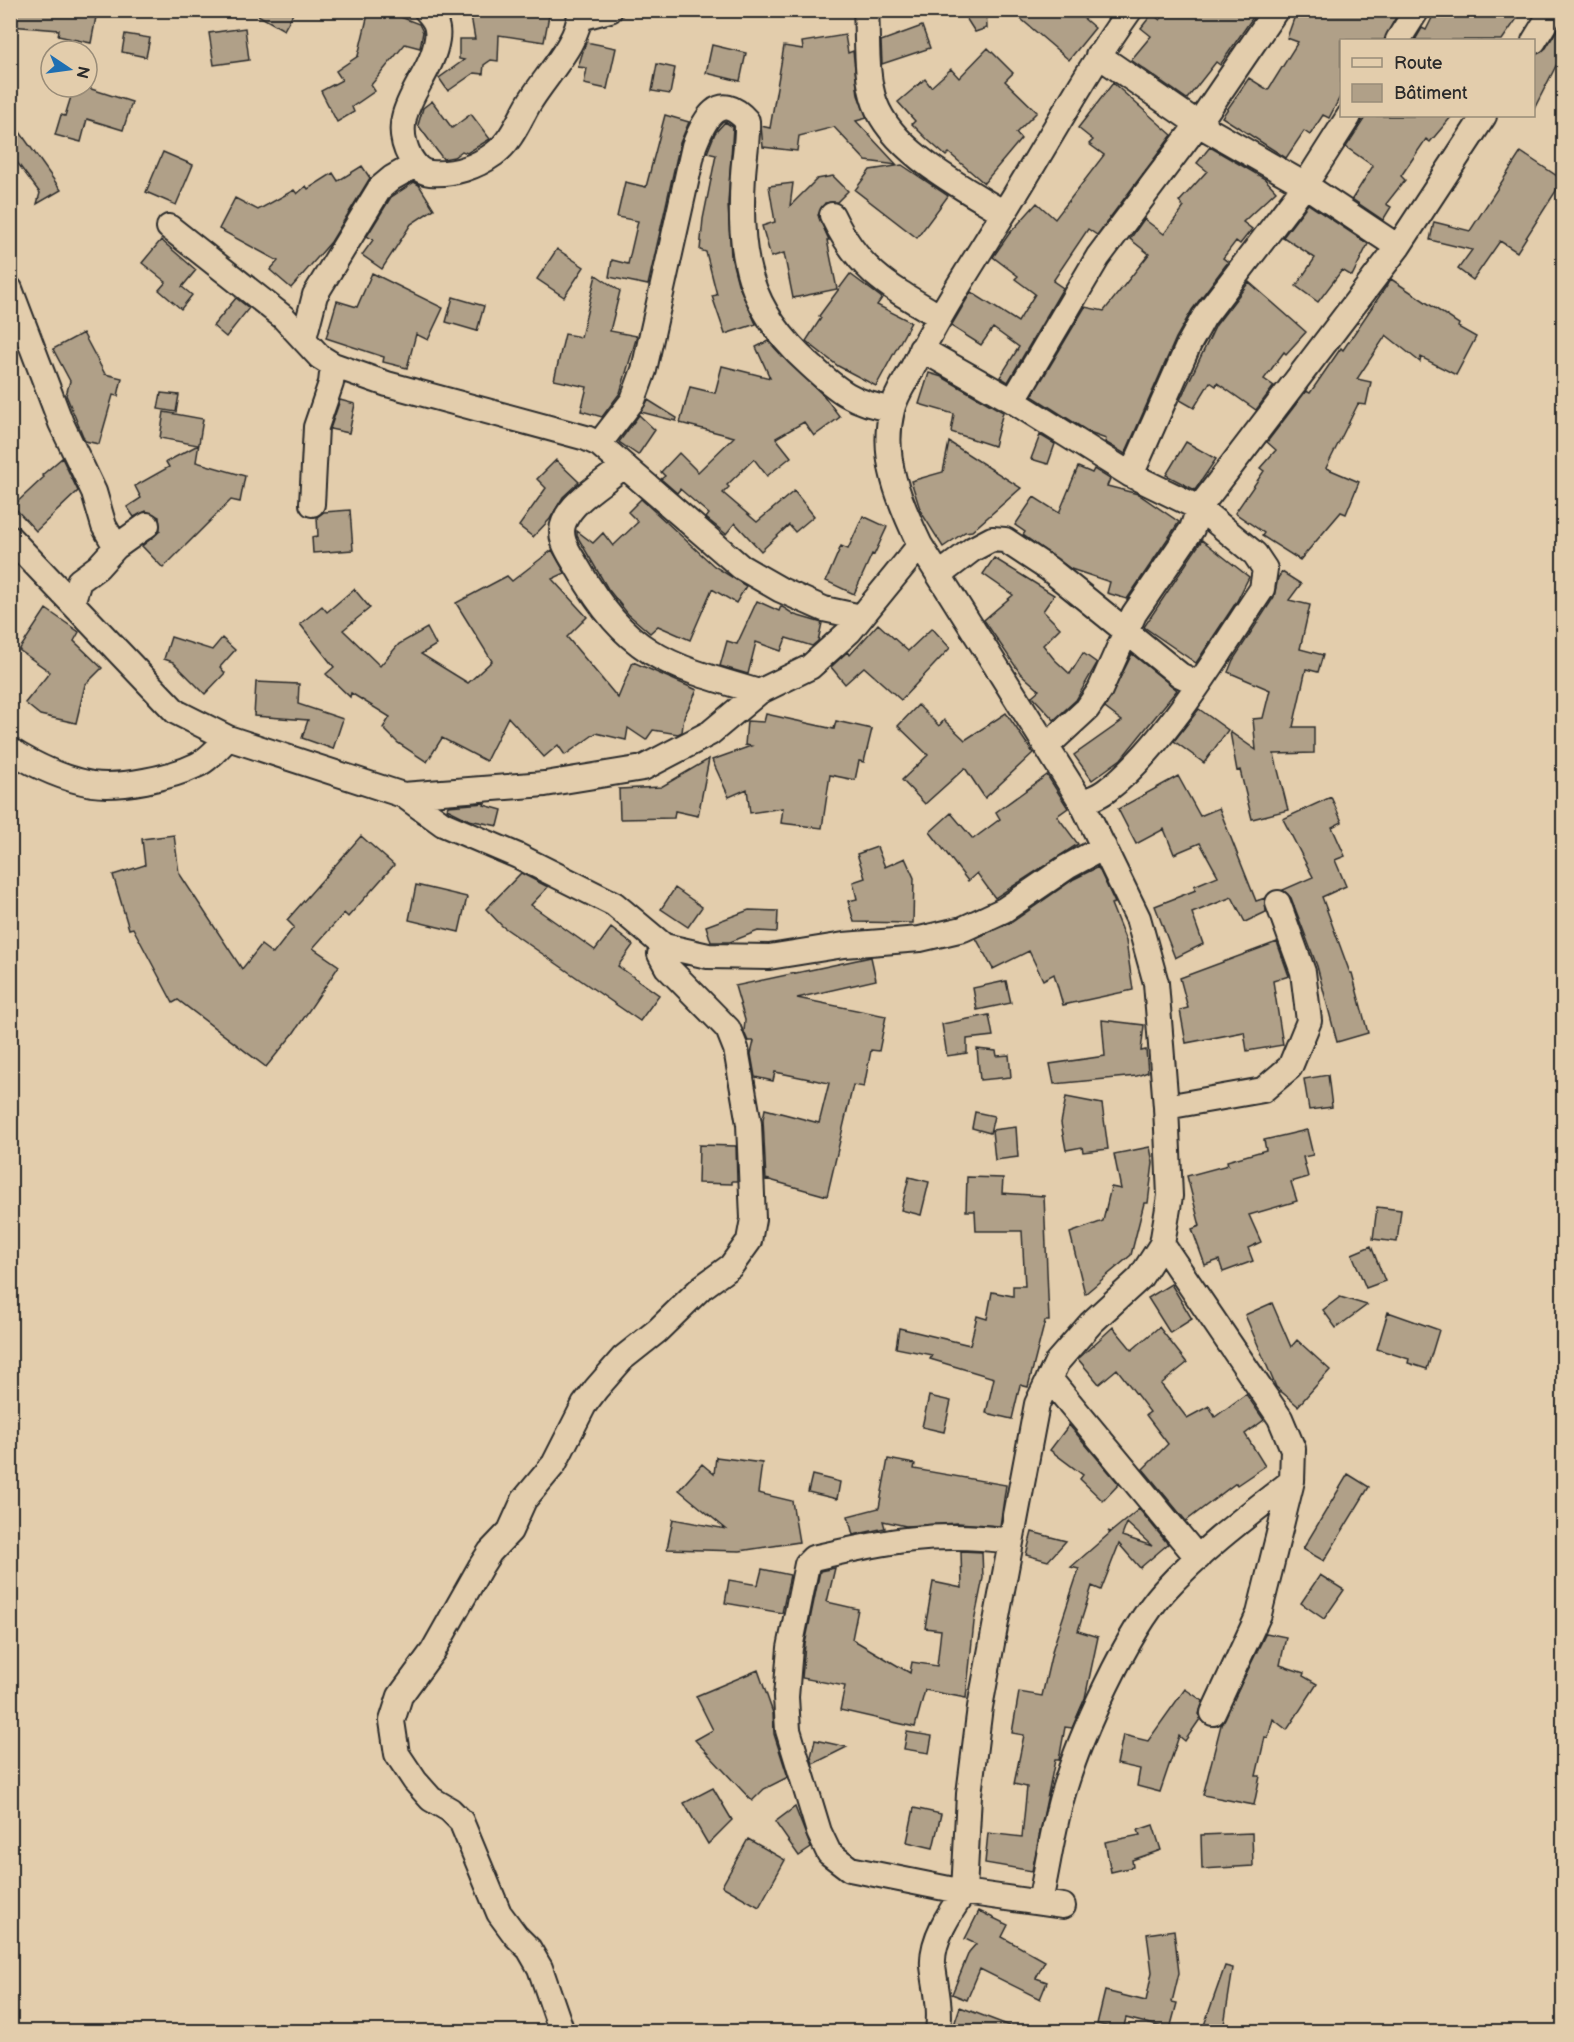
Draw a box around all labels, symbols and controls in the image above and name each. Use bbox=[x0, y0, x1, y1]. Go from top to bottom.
north arrow bbox=[39, 39, 99, 99]
legend bbox=[1340, 39, 1535, 117]
text: Route bbox=[1394, 53, 1443, 74]
text: N bbox=[72, 64, 93, 80]
text: Bâtiment bbox=[1394, 83, 1468, 104]

